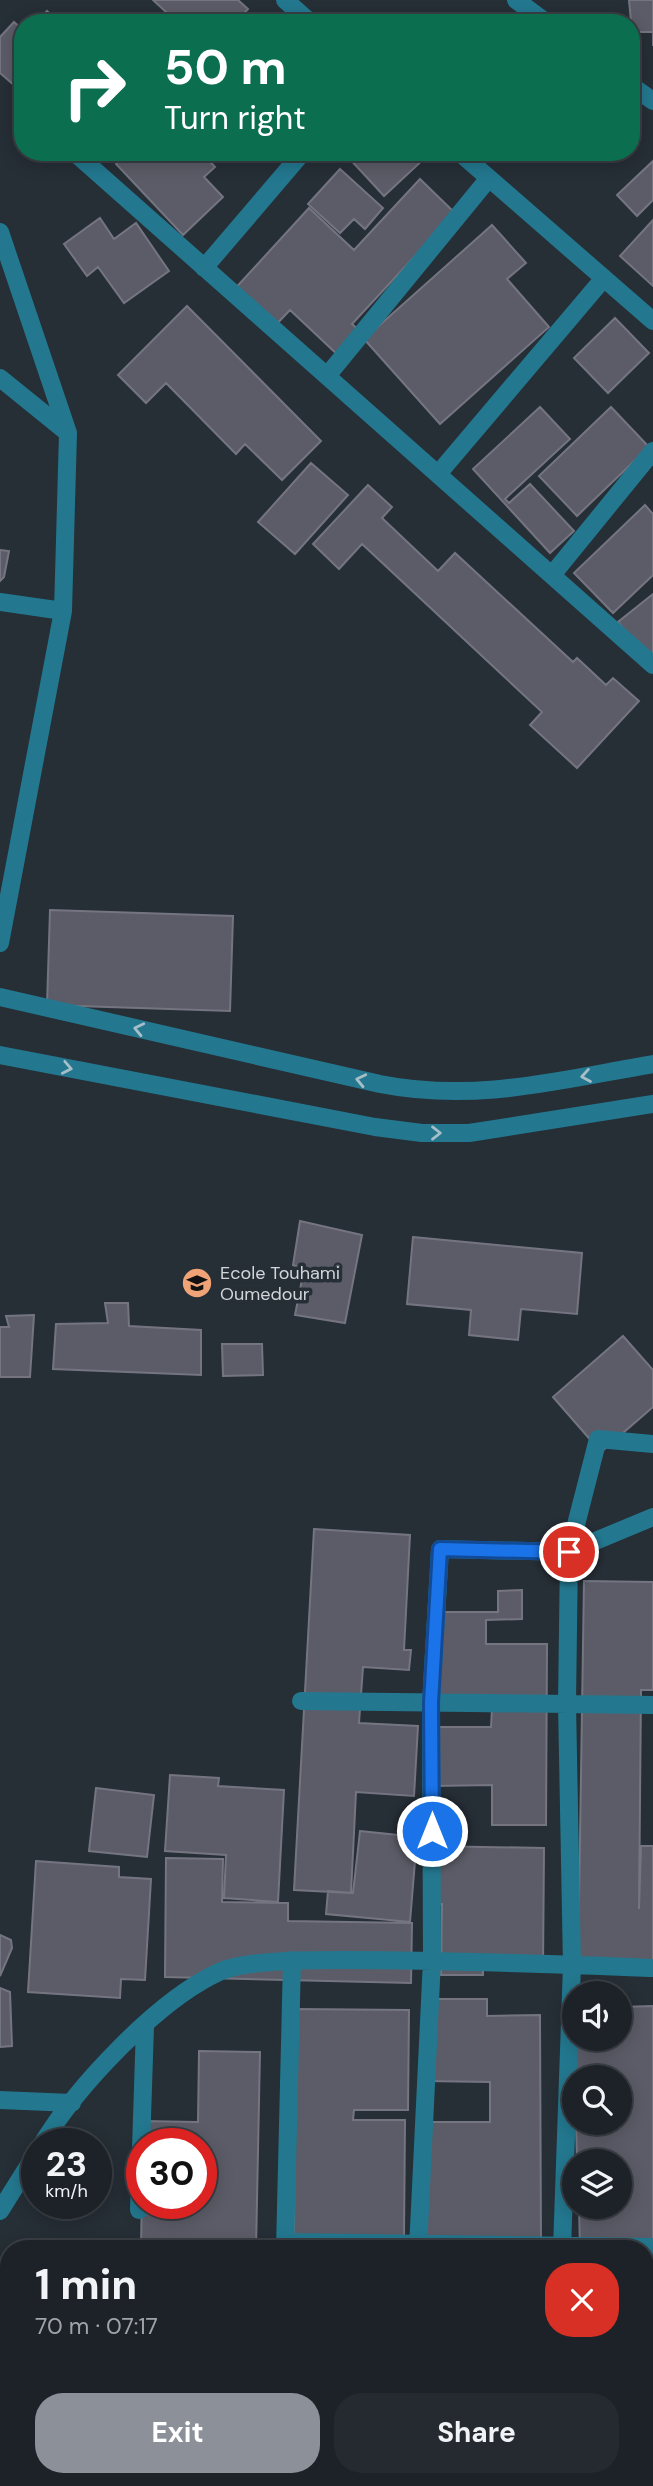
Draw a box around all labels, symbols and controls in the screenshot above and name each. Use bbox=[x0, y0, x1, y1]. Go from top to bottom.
text: 50 m bbox=[164, 35, 287, 99]
icon: right bbox=[49, 42, 140, 133]
text: Turn right bbox=[164, 97, 306, 139]
one-way arrow bbox=[133, 1023, 145, 1037]
one-way arrow bbox=[61, 1060, 73, 1075]
one-way arrow bbox=[580, 1068, 592, 1083]
one-way arrow bbox=[355, 1074, 367, 1088]
one-way arrow bbox=[431, 1125, 441, 1141]
place label: Ecole Touhami Oumedour bbox=[220, 1261, 340, 1306]
school or university icon: Ecole Touhami Oumedour bbox=[180, 1266, 214, 1300]
pin bbox=[539, 1522, 599, 1582]
icon: arrive bbox=[550, 1533, 588, 1571]
position arrow bbox=[395, 1794, 469, 1868]
map controls bbox=[562, 1981, 632, 2219]
button: sound bbox=[562, 1981, 632, 2051]
button: search bbox=[562, 2065, 632, 2135]
speed limit sign: 30 bbox=[126, 2128, 217, 2219]
text: 23 bbox=[46, 2141, 87, 2187]
button: layers bbox=[562, 2149, 632, 2219]
text: km/h bbox=[45, 2179, 88, 2203]
text: 1 min bbox=[35, 2257, 137, 2312]
button: close bbox=[545, 2263, 619, 2337]
text: 70 m · 07:17 bbox=[35, 2311, 158, 2341]
button: Exit bbox=[35, 2393, 320, 2473]
button: Share bbox=[334, 2393, 619, 2473]

